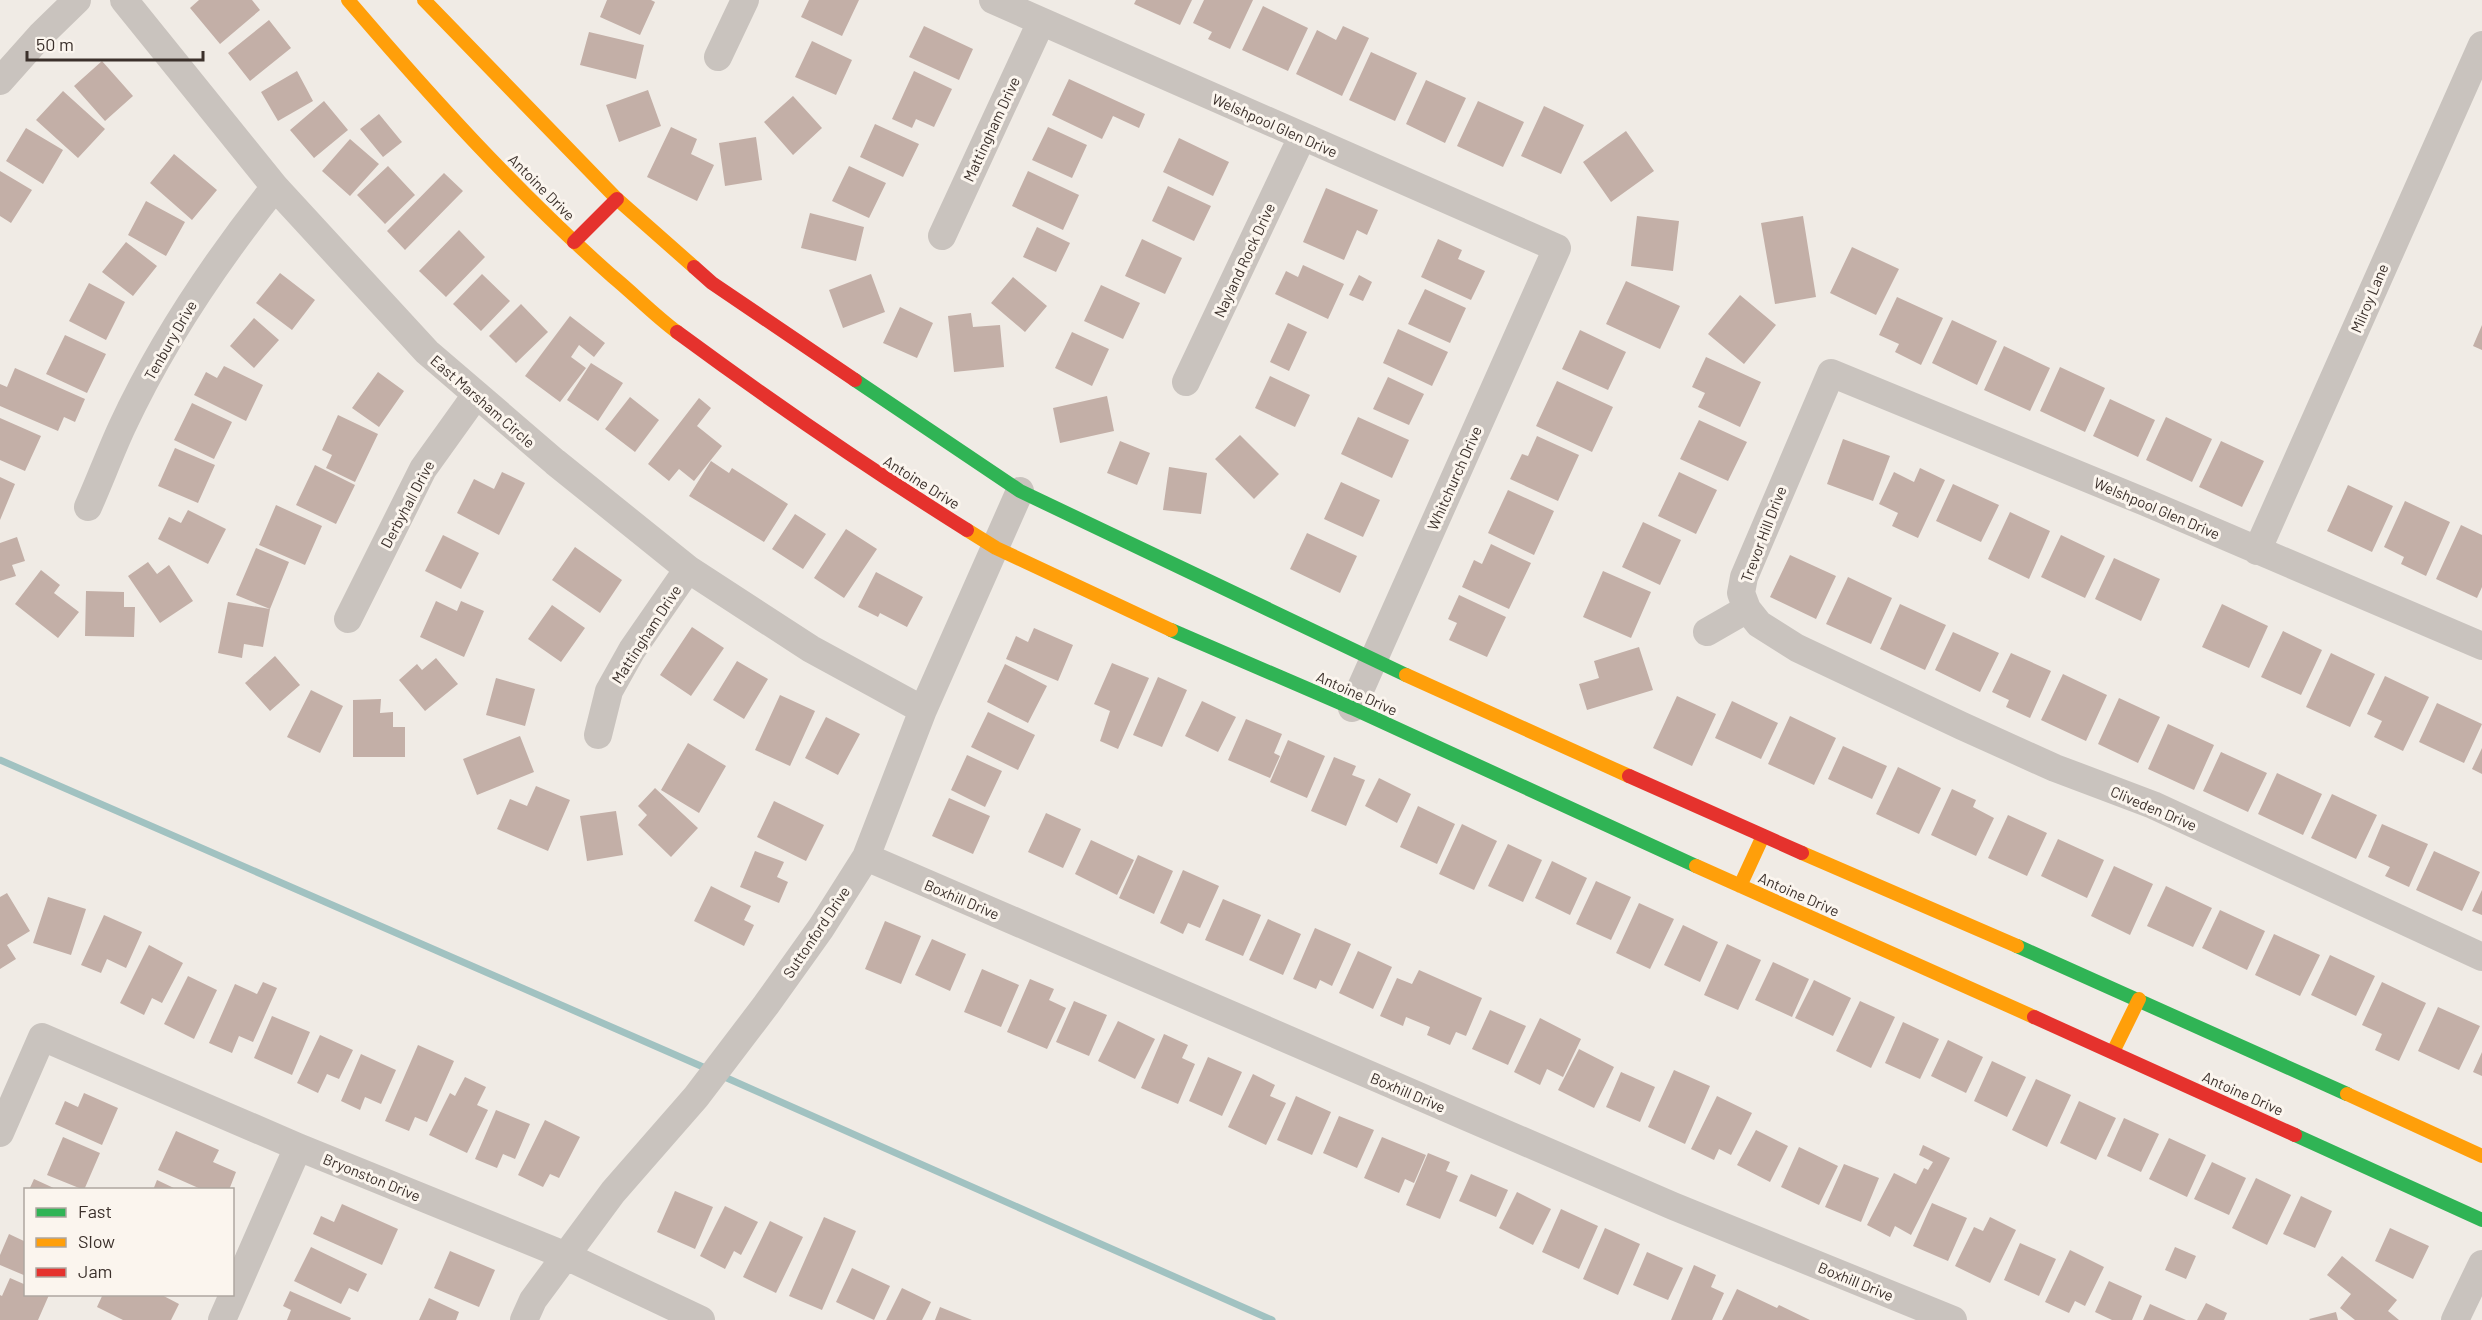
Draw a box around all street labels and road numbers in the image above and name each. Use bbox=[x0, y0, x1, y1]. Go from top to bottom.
street label: Mattingham Drive bbox=[959, 74, 1023, 184]
street label: Welshpool Glen Drive bbox=[1210, 89, 1340, 161]
street label: Antoine Drive bbox=[505, 150, 579, 224]
street label: Nayland Rock Drive bbox=[1210, 200, 1278, 320]
street label: Milroy Lane bbox=[2346, 261, 2392, 335]
street label: Tenbury Drive bbox=[140, 297, 200, 383]
street label: East Marsham Circle bbox=[427, 351, 539, 451]
street label: Whitchurch Drive bbox=[1423, 423, 1485, 533]
street label: Antoine Drive bbox=[880, 451, 964, 513]
street label: Derbyhall Drive bbox=[376, 457, 438, 551]
street label: Welshpool Glen Drive bbox=[2091, 473, 2223, 543]
street label: Trevor Hill Drive bbox=[1736, 483, 1790, 585]
street label: Mattingham Drive bbox=[607, 581, 685, 687]
street label: Antoine Drive bbox=[1314, 667, 1400, 719]
street label: Cliveden Drive bbox=[2108, 782, 2200, 834]
street label: Antoine Drive bbox=[1756, 868, 1842, 920]
street label: Boxhill Drive bbox=[922, 875, 1002, 923]
street label: Suttonford Drive bbox=[779, 883, 853, 981]
street label: Antoine Drive bbox=[2200, 1067, 2286, 1119]
street label: Boxhill Drive bbox=[1368, 1068, 1448, 1116]
street label: Bryonston Drive bbox=[321, 1149, 423, 1205]
street label: Boxhill Drive bbox=[1816, 1258, 1896, 1304]

